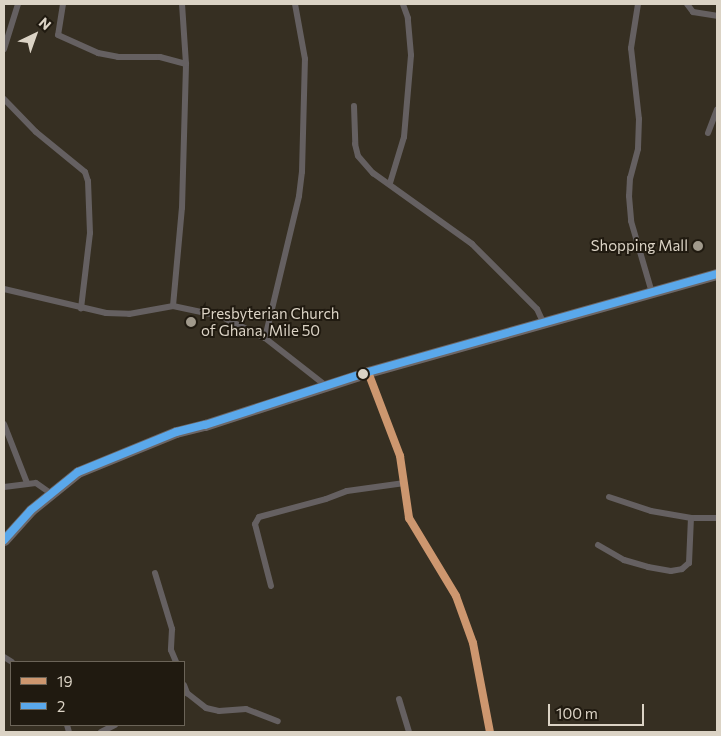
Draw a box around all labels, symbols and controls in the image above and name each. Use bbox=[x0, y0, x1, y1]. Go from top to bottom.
north arrow bbox=[10, 10, 60, 60]
text: N bbox=[36, 14, 55, 33]
place label: Shopping Mall bbox=[591, 237, 688, 255]
marker: Shopping Mall bbox=[692, 240, 704, 252]
place label: Presbyterian Church of Ghana, Mile 50 bbox=[201, 304, 339, 339]
marker: Presbyterian Church of Ghana, Mile 50 bbox=[185, 316, 197, 328]
unlabelled marker bbox=[358, 369, 368, 379]
legend bbox=[10, 661, 185, 726]
text: 19 bbox=[57, 672, 73, 690]
scale bar bbox=[551, 694, 647, 726]
text: 2 bbox=[57, 697, 65, 715]
text: 100 m bbox=[556, 704, 598, 722]

